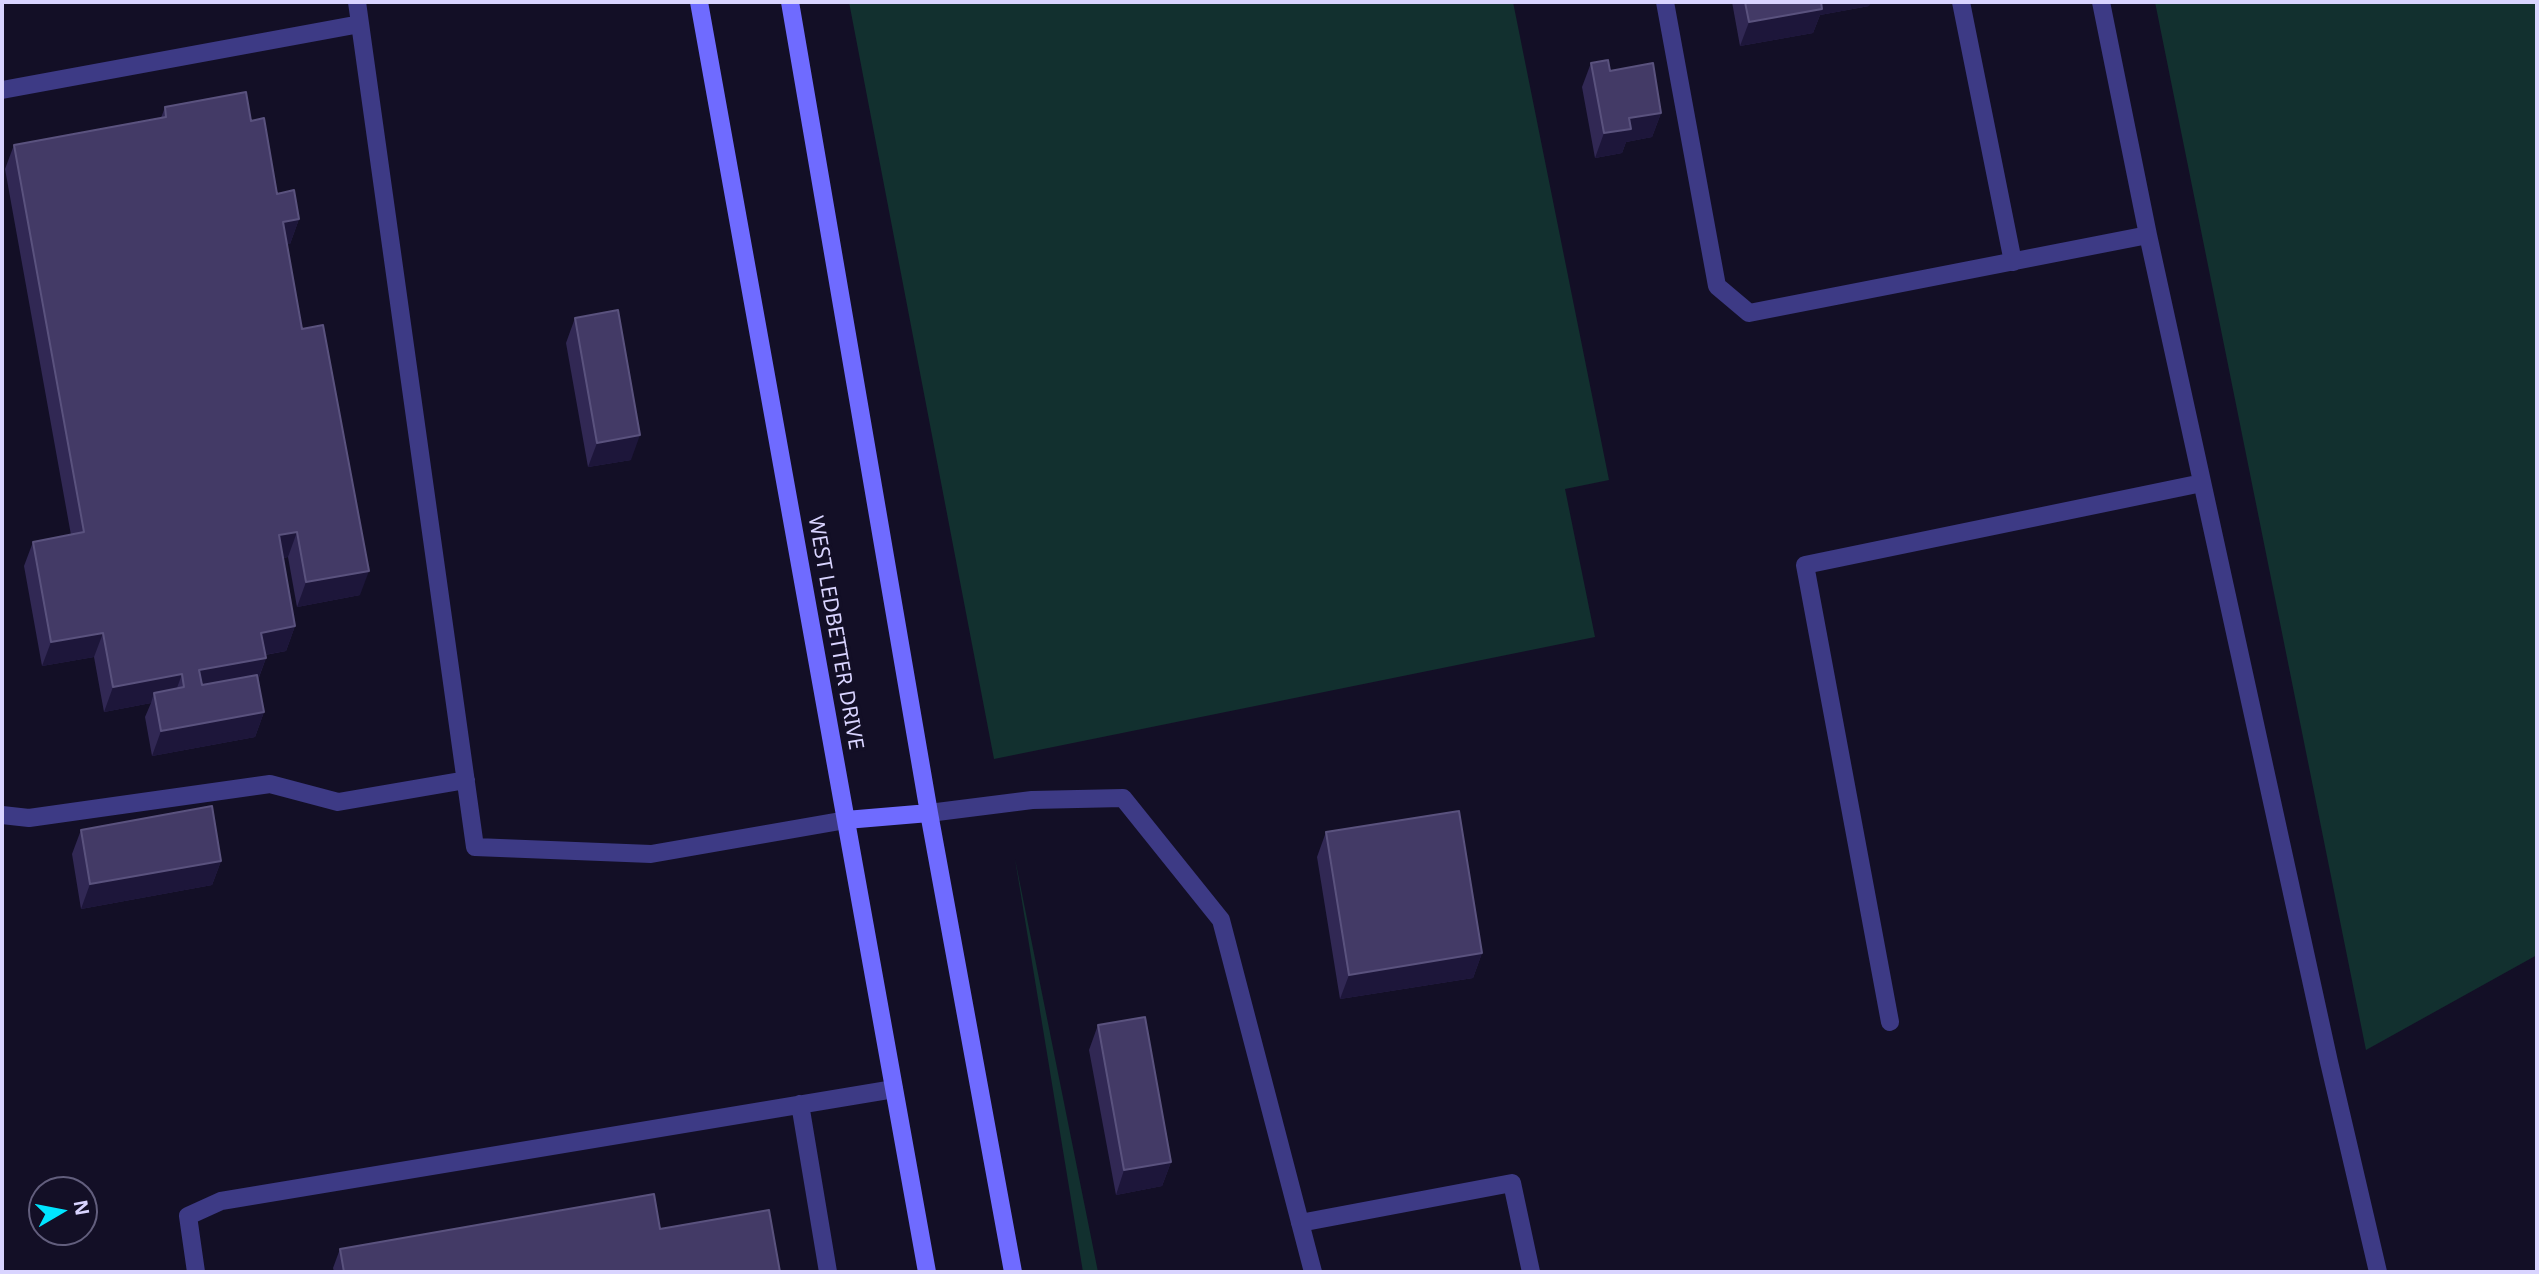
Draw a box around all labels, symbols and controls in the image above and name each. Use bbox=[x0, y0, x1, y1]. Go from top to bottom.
street label: WEST LEDBETTER DRIVE bbox=[802, 514, 868, 752]
north arrow bbox=[28, 1176, 98, 1246]
text: N bbox=[68, 1198, 96, 1218]

